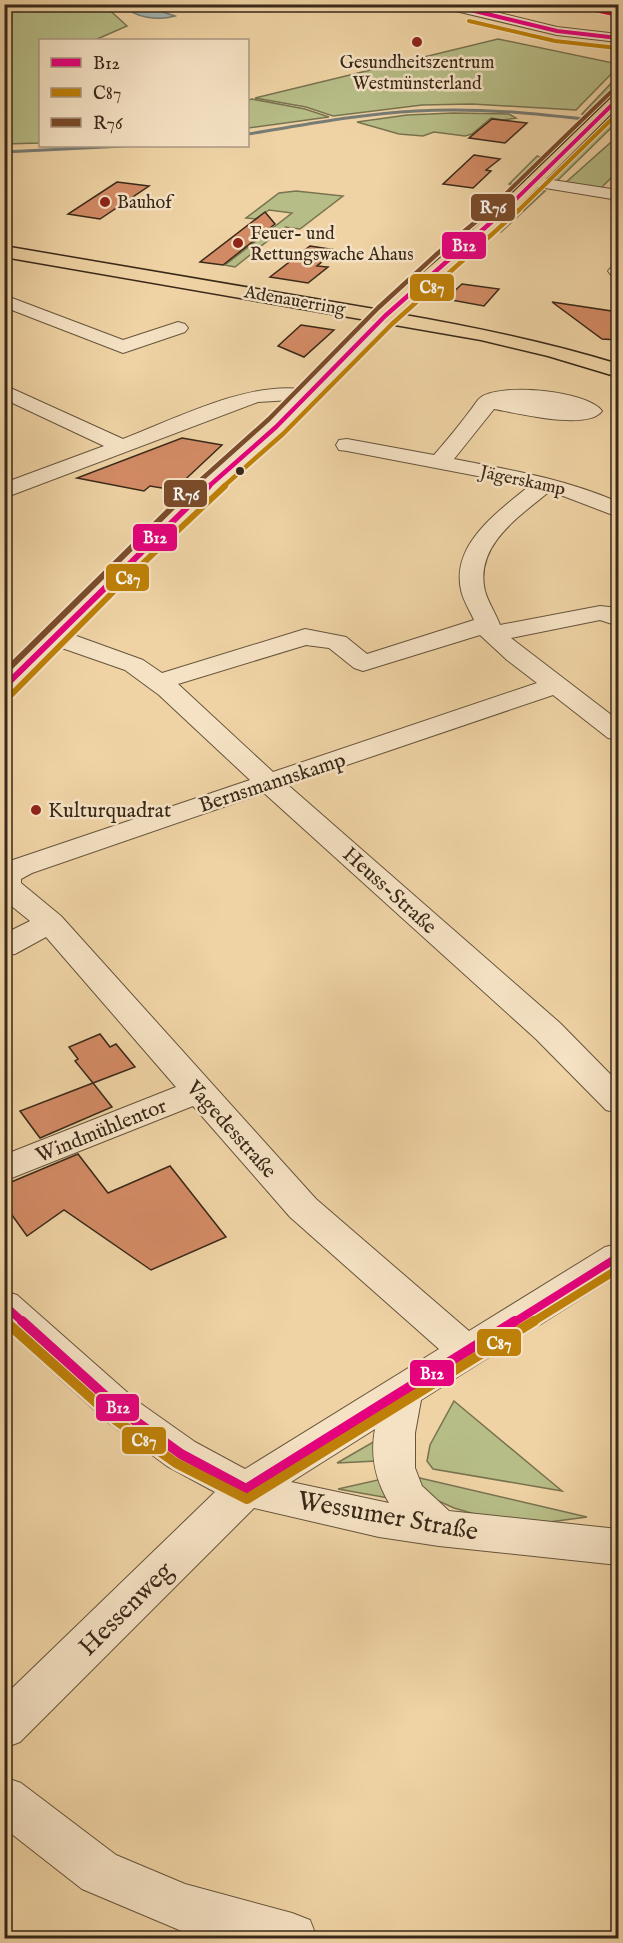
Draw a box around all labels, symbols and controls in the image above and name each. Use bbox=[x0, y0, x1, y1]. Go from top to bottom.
marker: Gesundheitszentrum Westmünsterland bbox=[410, 35, 424, 49]
legend bbox=[39, 39, 249, 147]
place label: Gesundheitszentrum Westmünsterland bbox=[340, 52, 494, 96]
text: B12 bbox=[93, 53, 120, 76]
text: C87 bbox=[93, 83, 121, 106]
text: R76 bbox=[93, 113, 123, 136]
place label: Bauhof bbox=[117, 192, 175, 215]
line badge: R76 bbox=[470, 193, 516, 222]
marker: Bauhof bbox=[98, 195, 112, 209]
text: R76 bbox=[480, 199, 507, 219]
place label: Feuer- und Rettungswache Ahaus bbox=[250, 223, 413, 267]
line badge: B12 bbox=[441, 231, 487, 260]
marker: Feuer- und Rettungswache Ahaus bbox=[231, 236, 245, 250]
text: B12 bbox=[452, 237, 477, 257]
line badge: C87 bbox=[409, 273, 455, 302]
text: C87 bbox=[419, 279, 445, 299]
street label: Adenauerring bbox=[241, 281, 347, 322]
street label: Jägerskamp bbox=[476, 461, 568, 502]
unlabelled marker bbox=[234, 465, 246, 477]
line badge: R76 bbox=[163, 479, 208, 508]
text: R76 bbox=[173, 486, 200, 506]
line badge: B12 bbox=[132, 523, 178, 552]
text: B12 bbox=[143, 529, 168, 549]
line badge: C87 bbox=[105, 563, 150, 592]
text: C87 bbox=[115, 570, 141, 590]
street label: Bernsmannskamp bbox=[196, 747, 349, 820]
place label: Kulturquadrat bbox=[48, 798, 171, 825]
marker: Kulturquadrat bbox=[29, 803, 43, 817]
street label: Heuss-Straße bbox=[336, 842, 442, 941]
street label: Vagedesstraße bbox=[179, 1075, 282, 1185]
street label: Windmühlentor bbox=[32, 1093, 171, 1170]
line badge: C87 bbox=[476, 1328, 522, 1357]
text: C87 bbox=[486, 1335, 512, 1355]
line badge: B12 bbox=[409, 1359, 455, 1387]
text: B12 bbox=[420, 1365, 445, 1385]
line badge: B12 bbox=[95, 1393, 140, 1422]
text: B12 bbox=[106, 1399, 131, 1419]
line badge: C87 bbox=[121, 1426, 167, 1455]
text: C87 bbox=[131, 1432, 157, 1452]
street label: Wessumer Straße bbox=[295, 1484, 481, 1549]
street label: Hessenweg bbox=[72, 1554, 181, 1663]

